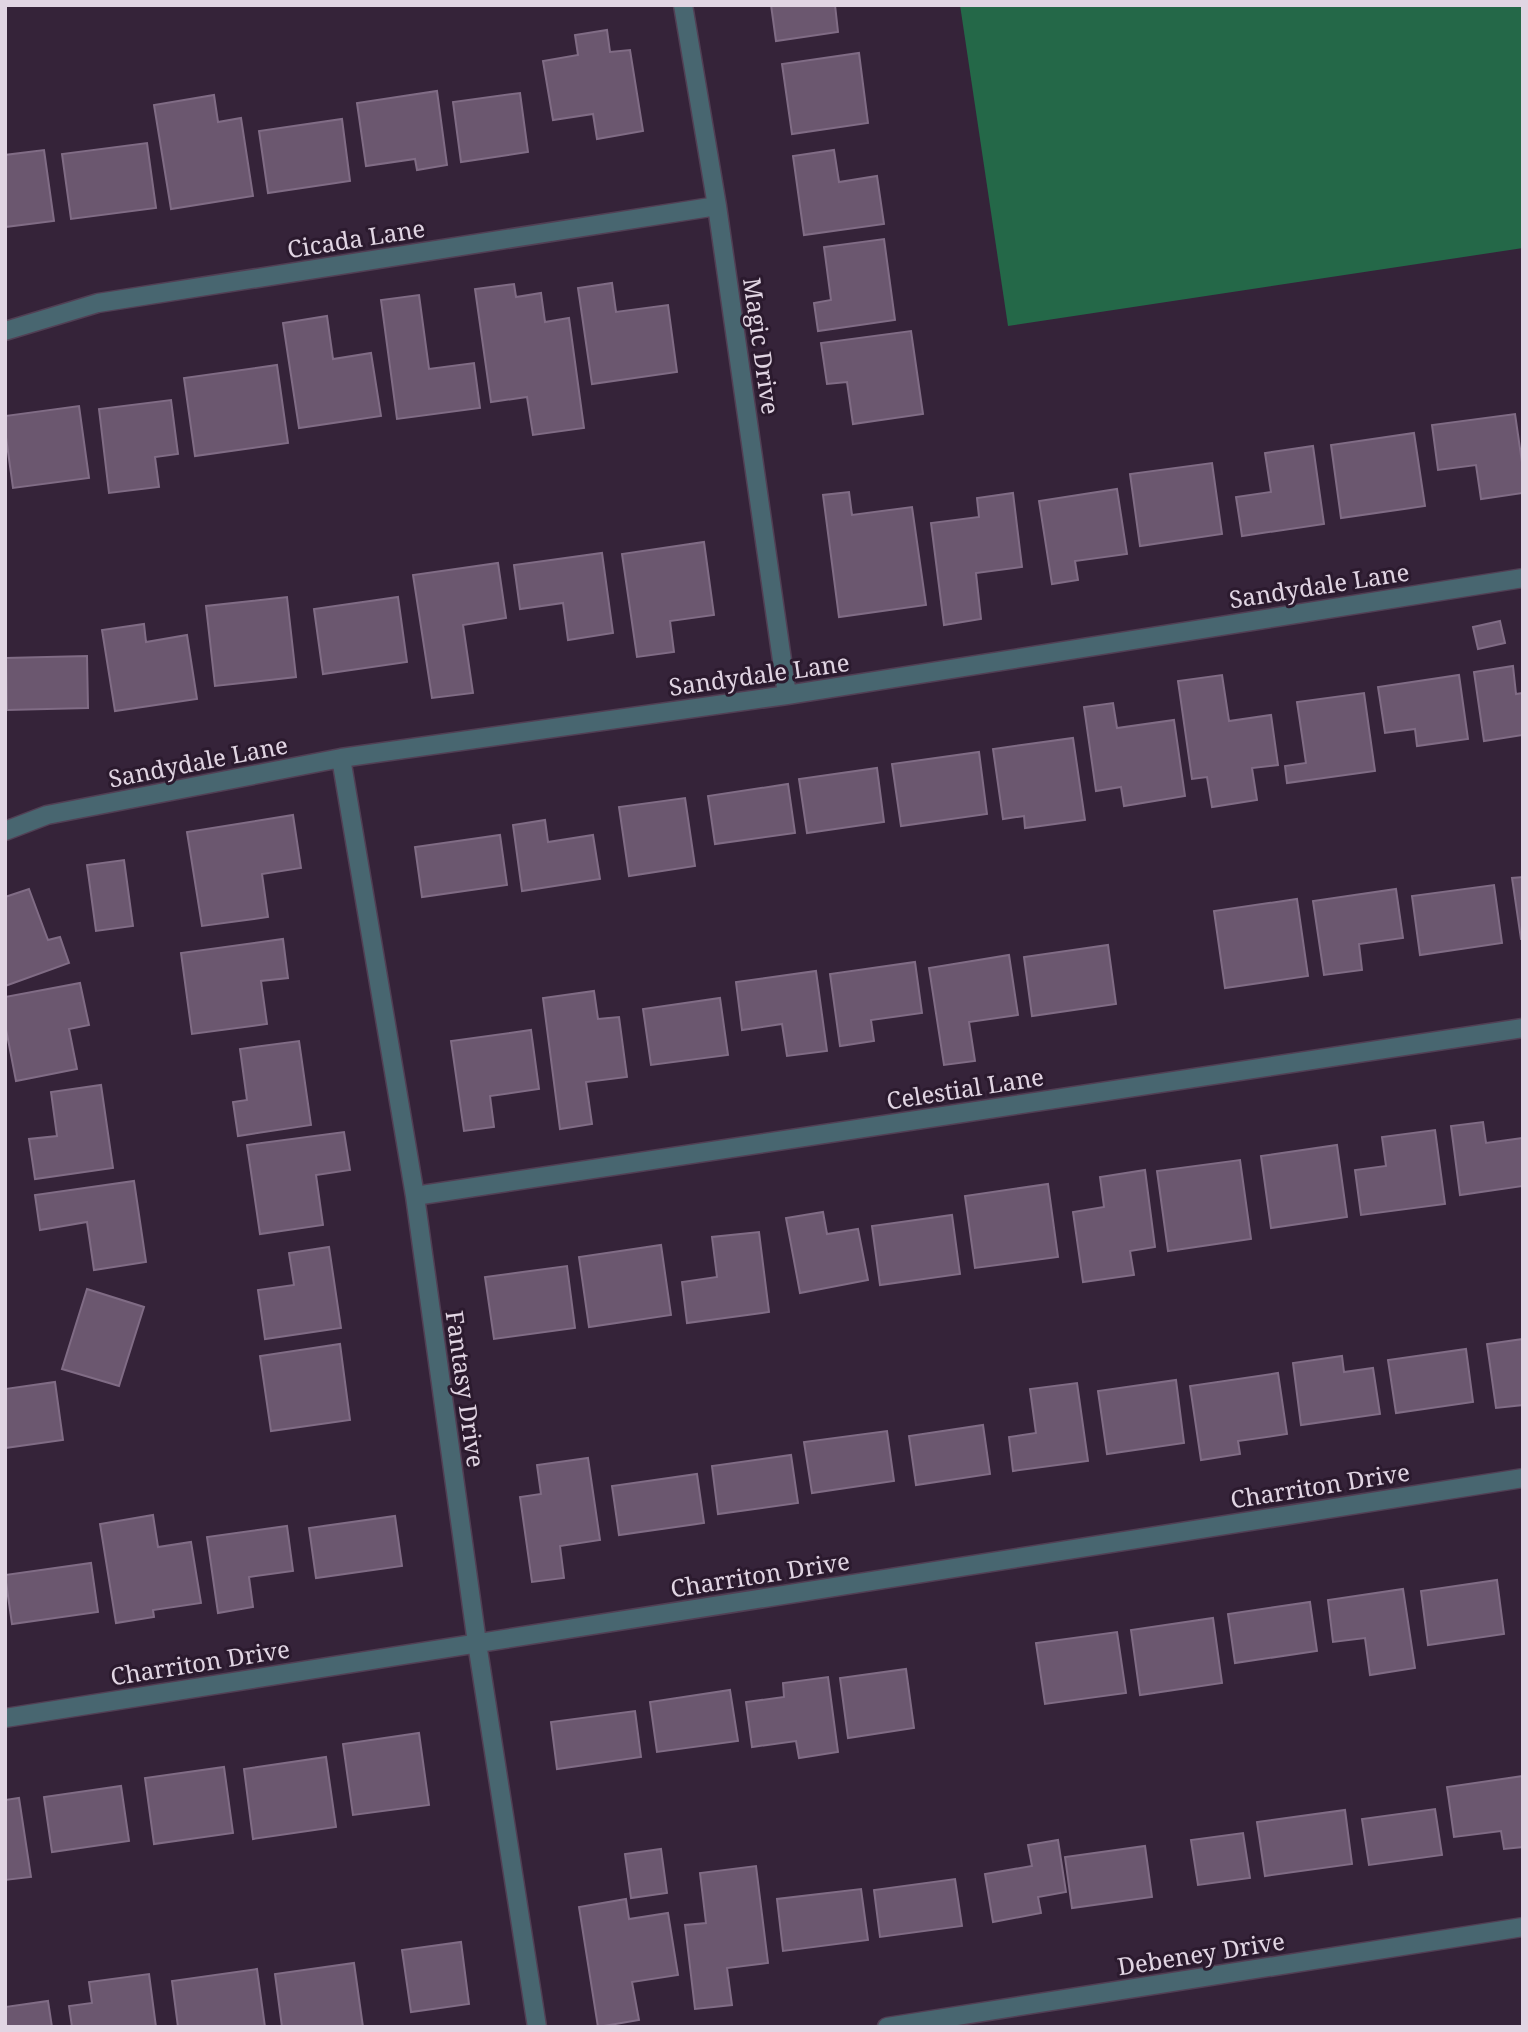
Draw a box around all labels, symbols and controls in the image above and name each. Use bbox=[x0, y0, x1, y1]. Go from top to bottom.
street label: Cicada Lane bbox=[285, 211, 427, 265]
street label: Magic Drive bbox=[736, 275, 788, 417]
street label: Sandydale Lane bbox=[1227, 554, 1411, 616]
street label: Sandydale Lane bbox=[667, 645, 851, 703]
street label: Sandydale Lane bbox=[106, 727, 290, 795]
street label: Celestial Lane bbox=[884, 1059, 1046, 1117]
street label: Fantasy Drive bbox=[439, 1308, 493, 1470]
street label: Charriton Drive bbox=[1228, 1455, 1412, 1515]
street label: Charriton Drive bbox=[668, 1544, 852, 1604]
street label: Charriton Drive bbox=[108, 1632, 292, 1692]
street label: Debeney Drive bbox=[1115, 1923, 1287, 1983]

